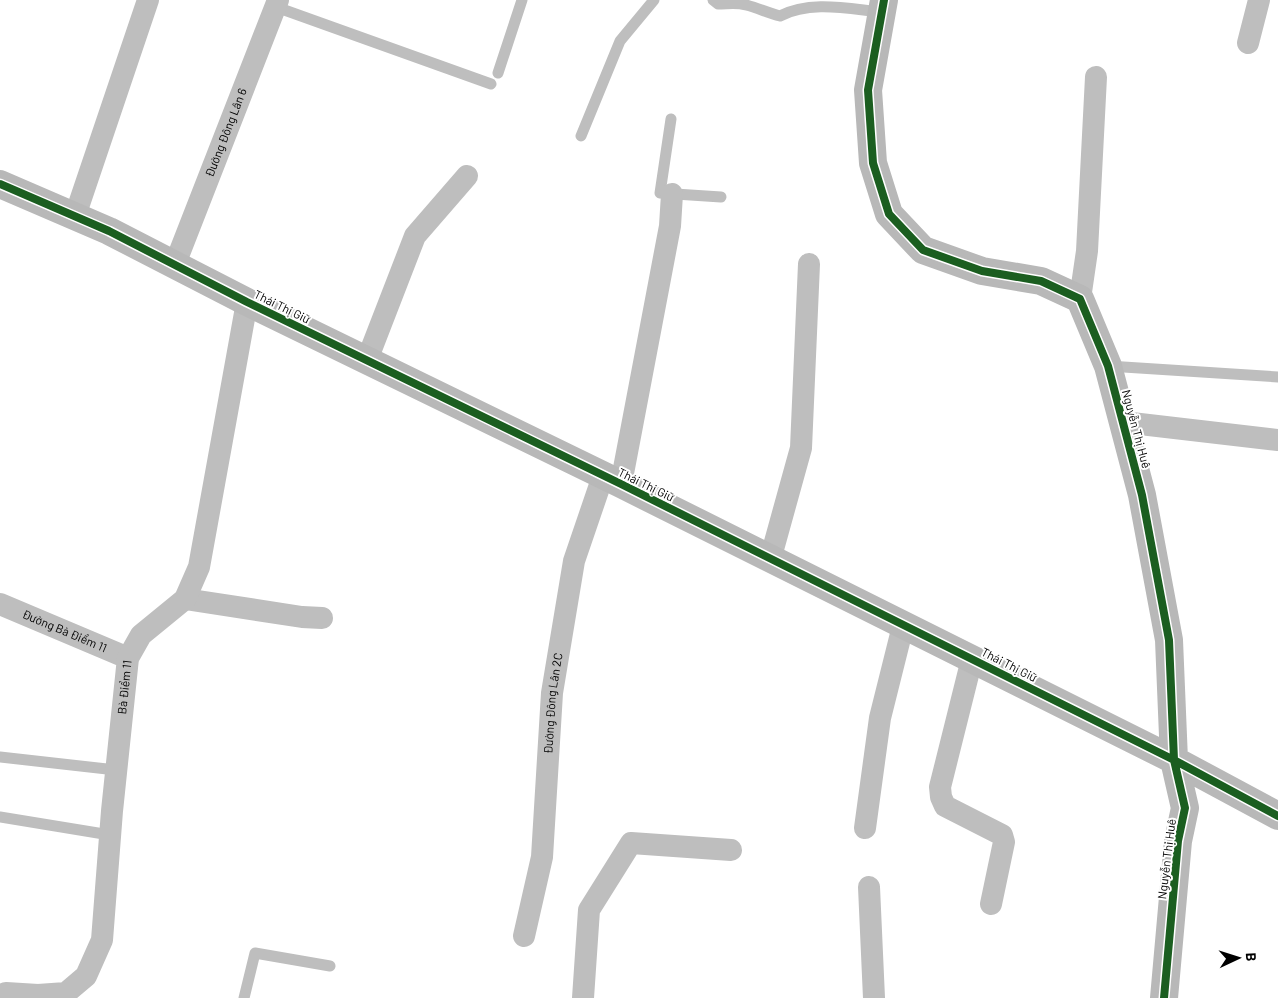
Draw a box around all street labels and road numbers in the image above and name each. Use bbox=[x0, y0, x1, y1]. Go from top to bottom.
street label: Đường Đông Lân 6 bbox=[202, 86, 249, 179]
street label: Thái Thị Giữ bbox=[252, 287, 313, 326]
street label: Nguyễn Thị Huê bbox=[1120, 388, 1154, 470]
street label: Thái Thị Giữ bbox=[616, 465, 677, 504]
street label: Đường Bà Điểm 11 bbox=[20, 606, 109, 654]
street label: Thái Thị Giữ bbox=[979, 644, 1040, 684]
street label: Đường Đông Lân 2C bbox=[540, 652, 565, 754]
street label: Bà Điểm 11 bbox=[114, 659, 134, 715]
street label: Nguyễn Thị Huê bbox=[1154, 818, 1178, 900]

